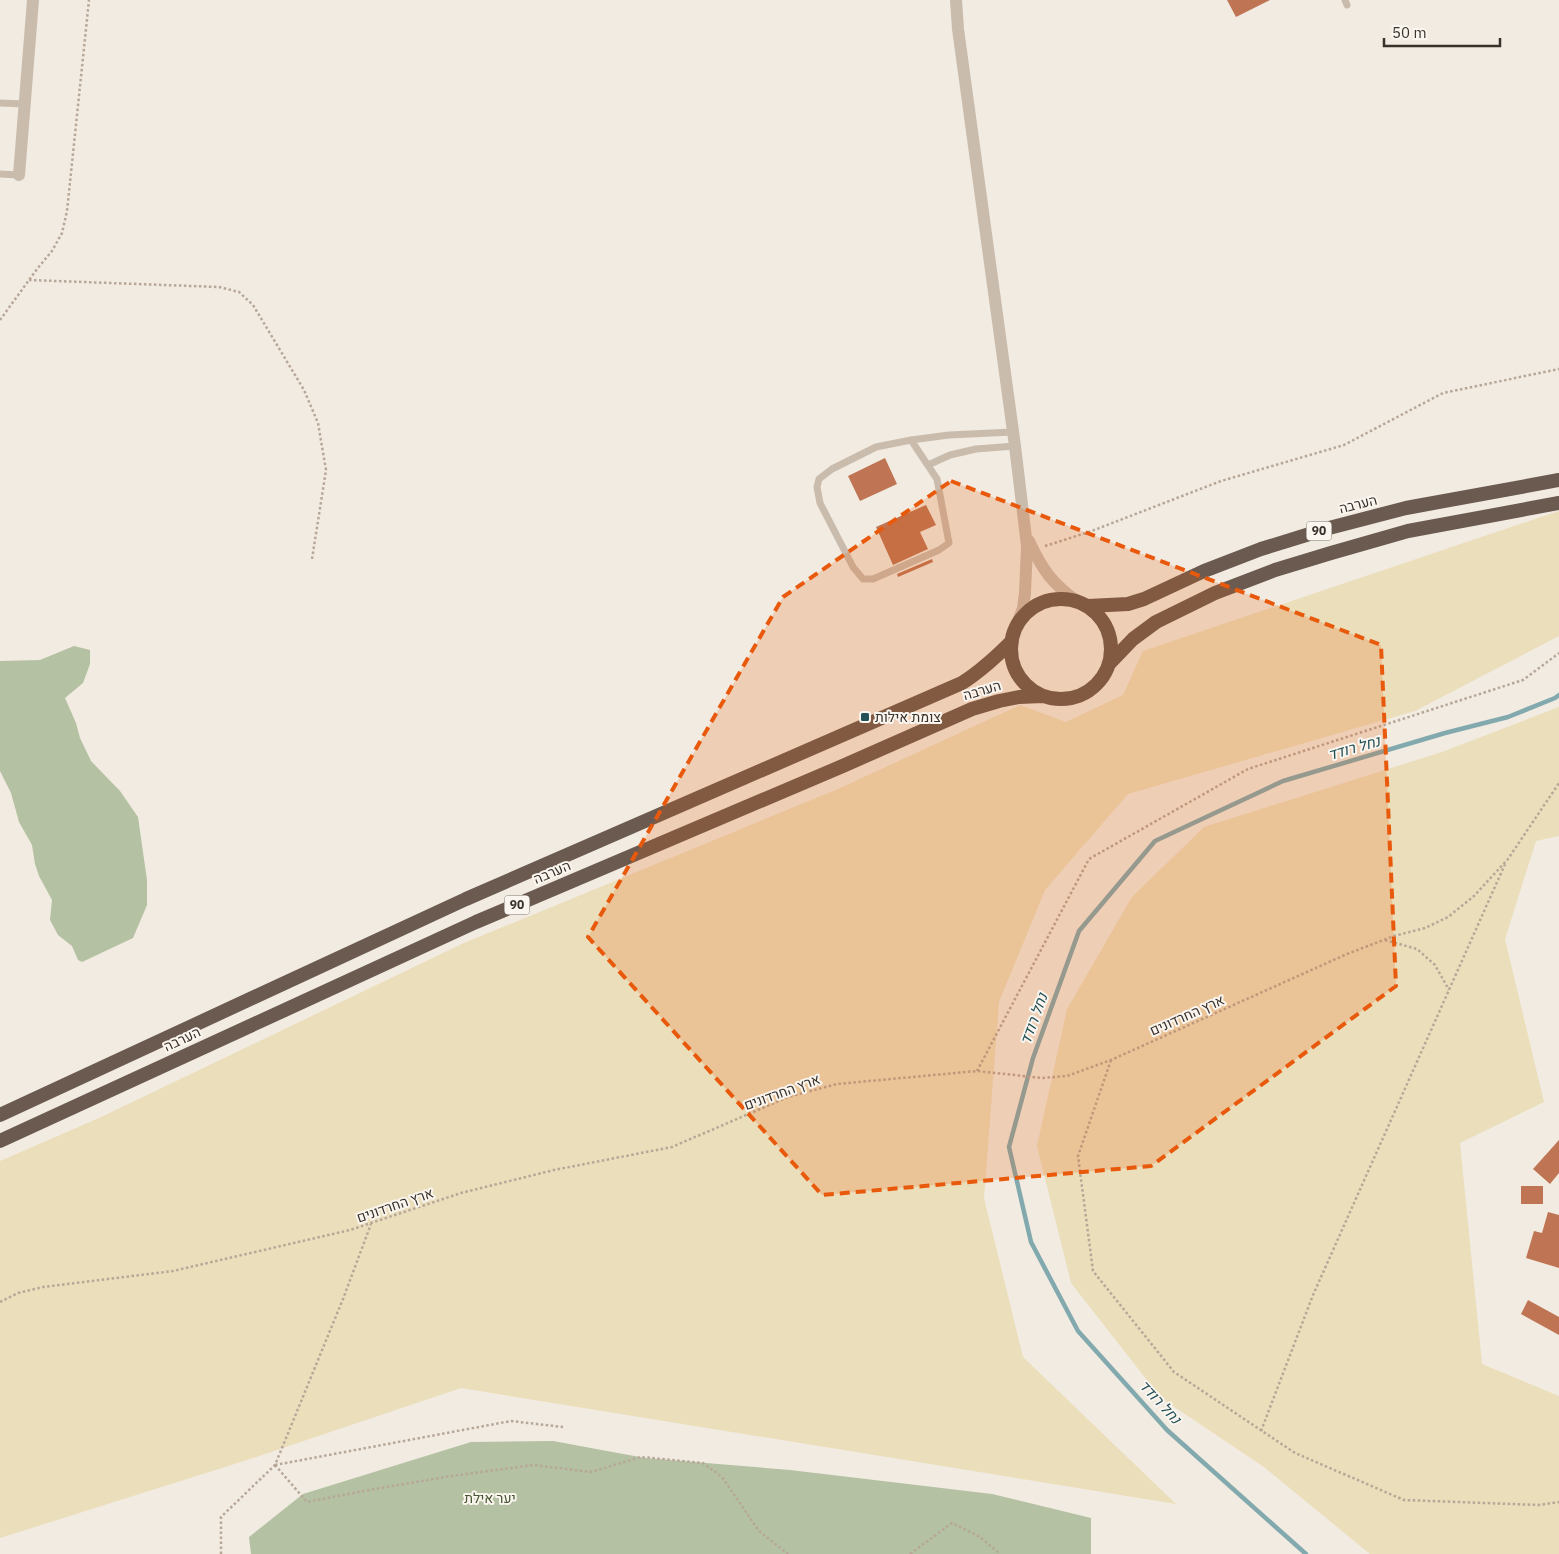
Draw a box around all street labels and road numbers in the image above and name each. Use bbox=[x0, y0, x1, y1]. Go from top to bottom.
street label: הערבה bbox=[1337, 491, 1379, 517]
road number: 90 bbox=[1306, 522, 1332, 540]
street label: הערבה bbox=[961, 676, 1003, 704]
street label: הערבה bbox=[531, 856, 573, 888]
road number: 90 bbox=[504, 896, 530, 914]
street label: ארץ החרדונים bbox=[1147, 991, 1227, 1039]
street label: הערבה bbox=[161, 1023, 203, 1055]
street label: ארץ החרדונים bbox=[741, 1070, 823, 1114]
street label: ארץ החרדונים bbox=[354, 1183, 436, 1227]

